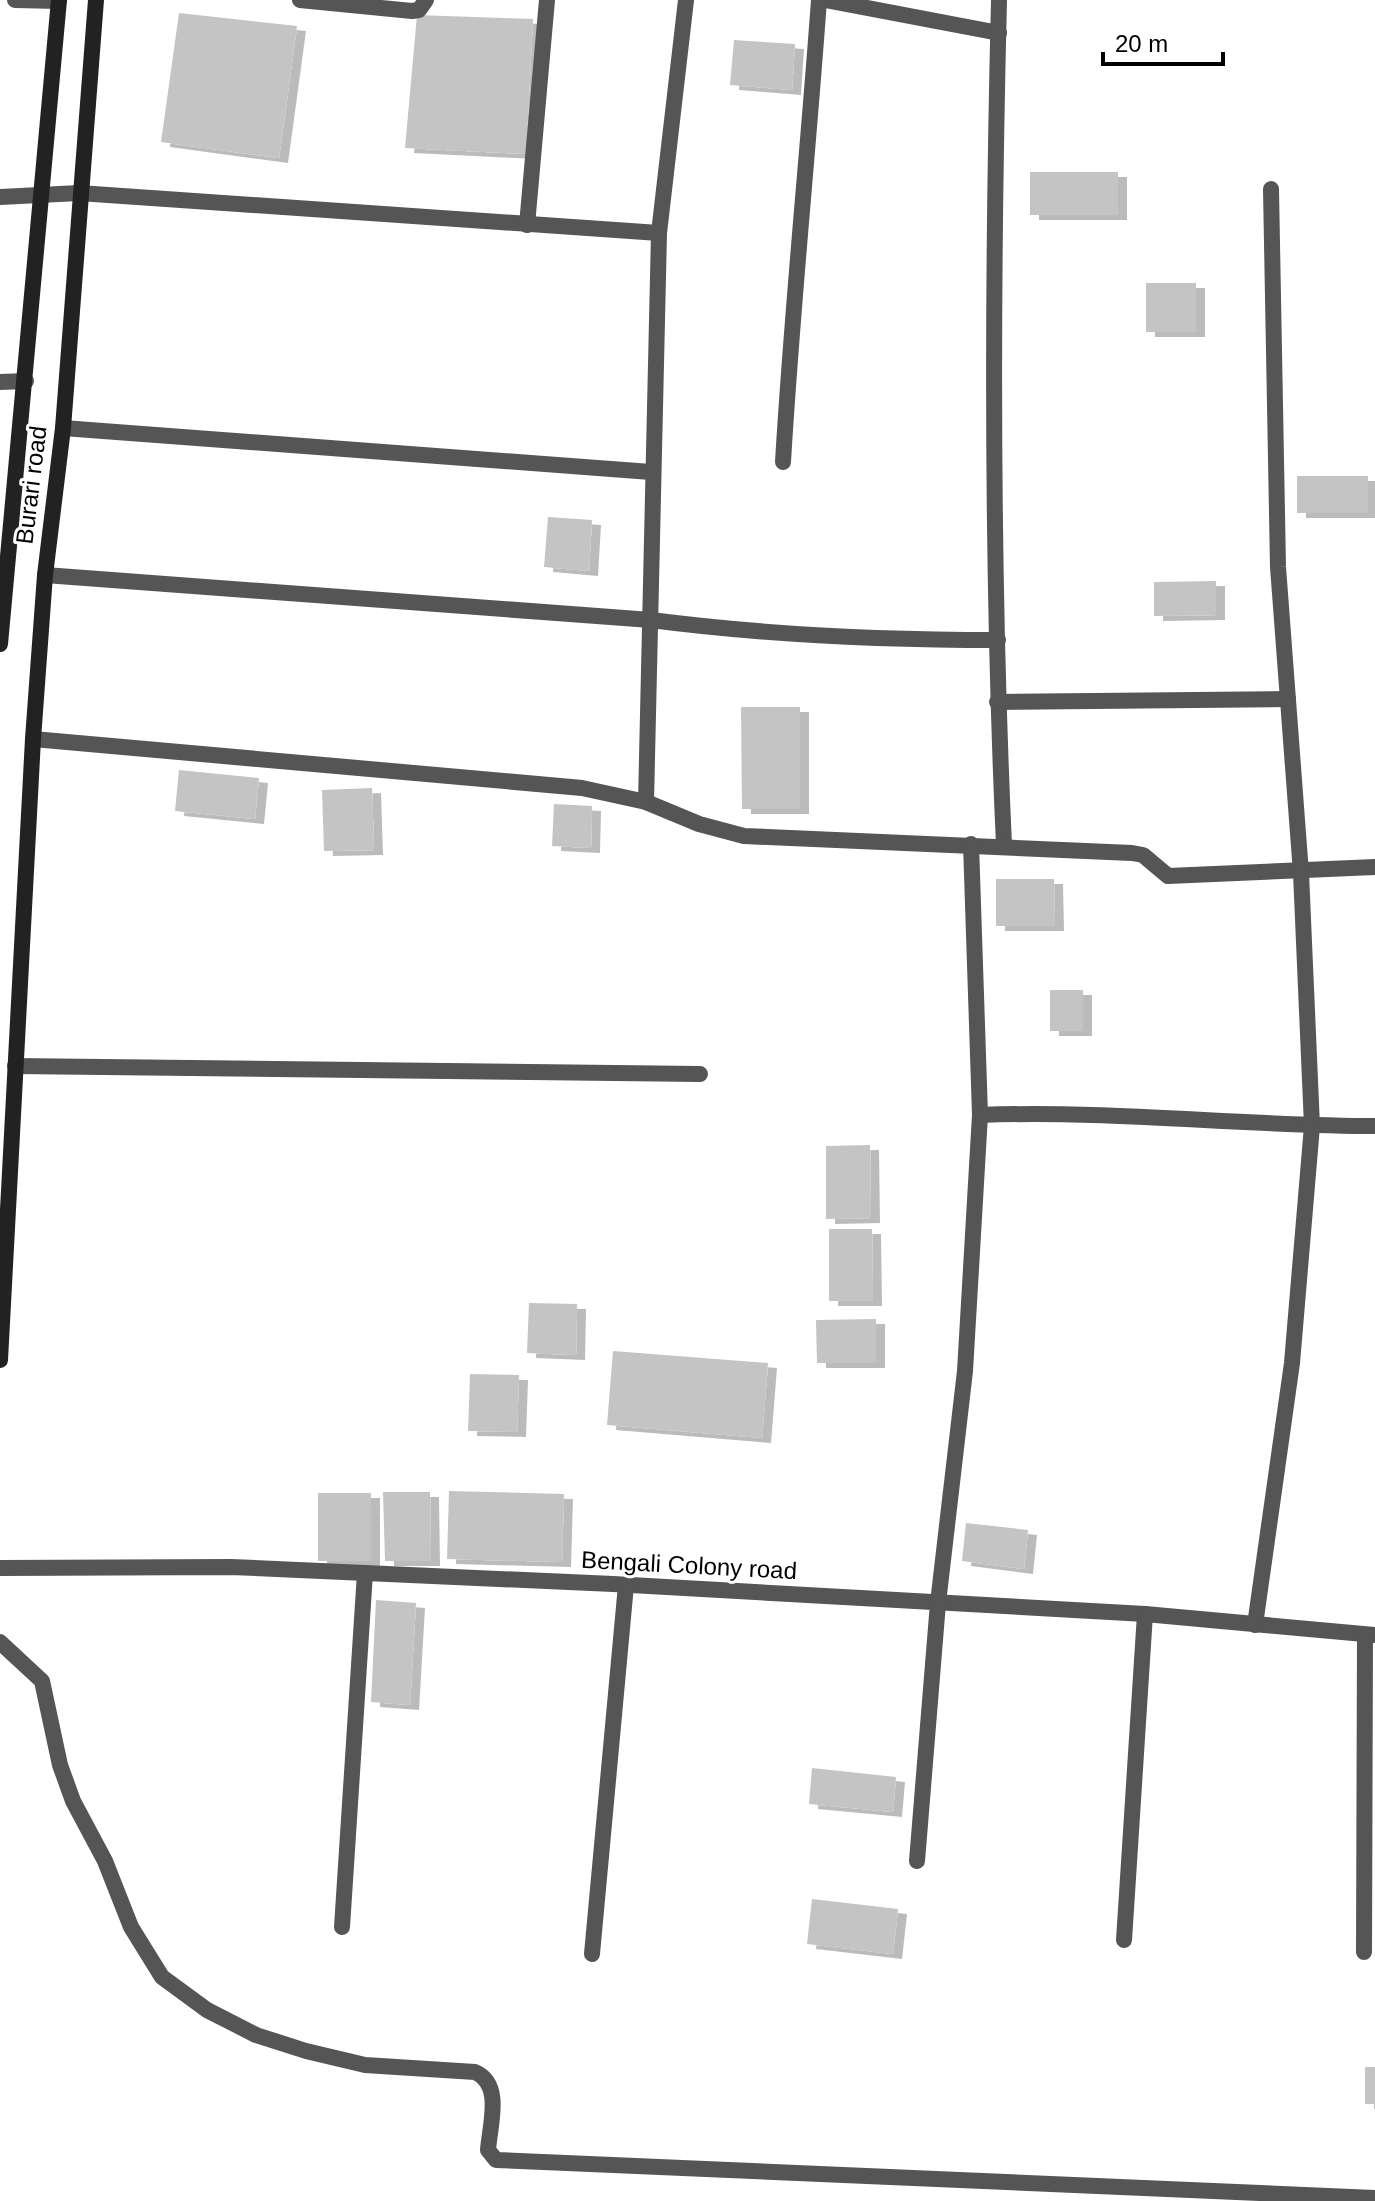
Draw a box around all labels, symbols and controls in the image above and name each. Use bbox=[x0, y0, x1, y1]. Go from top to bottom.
scale bar bbox=[1103, 16, 1223, 66]
text: 20 m bbox=[1115, 30, 1168, 57]
street label: Burari road bbox=[10, 424, 52, 546]
street label: Bengali Colony road bbox=[580, 1546, 798, 1584]

